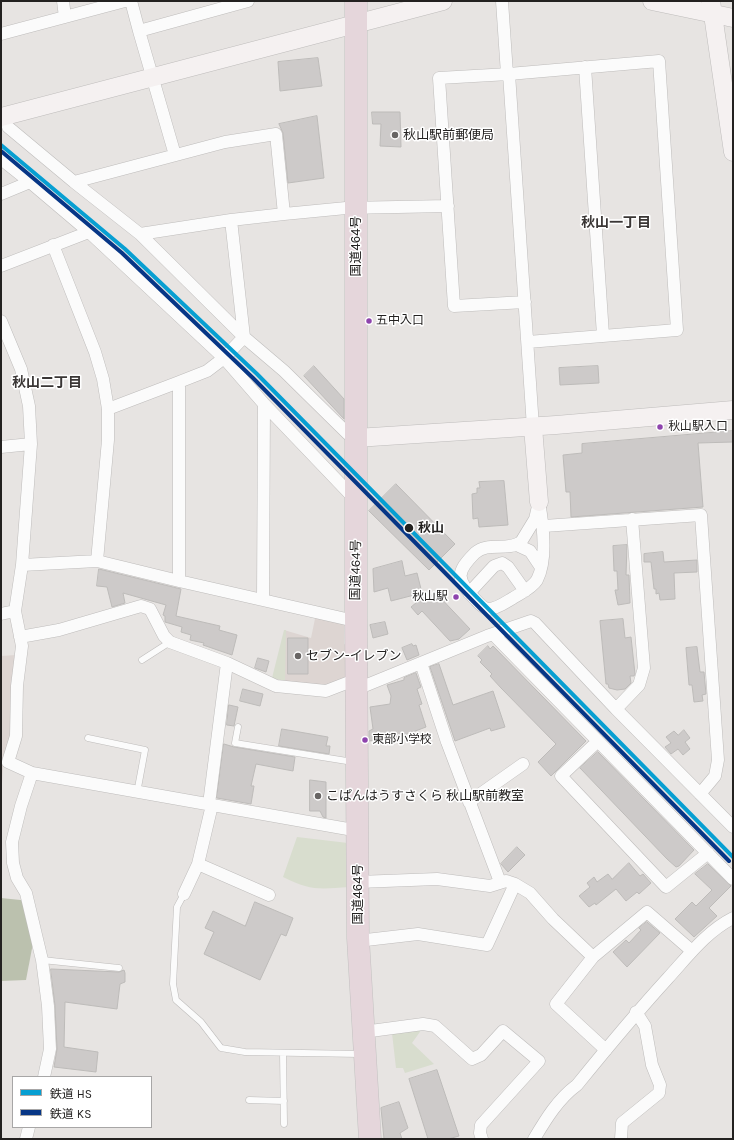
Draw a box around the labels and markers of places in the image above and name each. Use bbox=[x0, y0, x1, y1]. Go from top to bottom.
place label: 秋山駅前郵便局 bbox=[403, 127, 494, 143]
marker: 秋山駅前郵便局 bbox=[390, 130, 400, 140]
place label: 五中入口 bbox=[376, 314, 424, 328]
marker: 五中入口 bbox=[364, 316, 374, 326]
place label: 秋山駅入口 bbox=[668, 420, 728, 434]
marker: 秋山駅入口 bbox=[655, 422, 665, 432]
place label: 秋山 bbox=[418, 520, 444, 536]
marker: 秋山 bbox=[403, 522, 415, 534]
place label: 秋山駅 bbox=[412, 590, 448, 604]
marker: 秋山駅 bbox=[451, 592, 461, 602]
place label: セブン-イレブン bbox=[306, 648, 402, 664]
marker: セブン-イレブン bbox=[293, 651, 303, 661]
place label: 東部小学校 bbox=[372, 733, 432, 747]
marker: 東部小学校 bbox=[360, 735, 370, 745]
place label: こぱんはうすさくら 秋山駅前教室 bbox=[326, 788, 524, 804]
marker: こぱんはうすさくら 秋山駅前教室 bbox=[313, 791, 323, 801]

